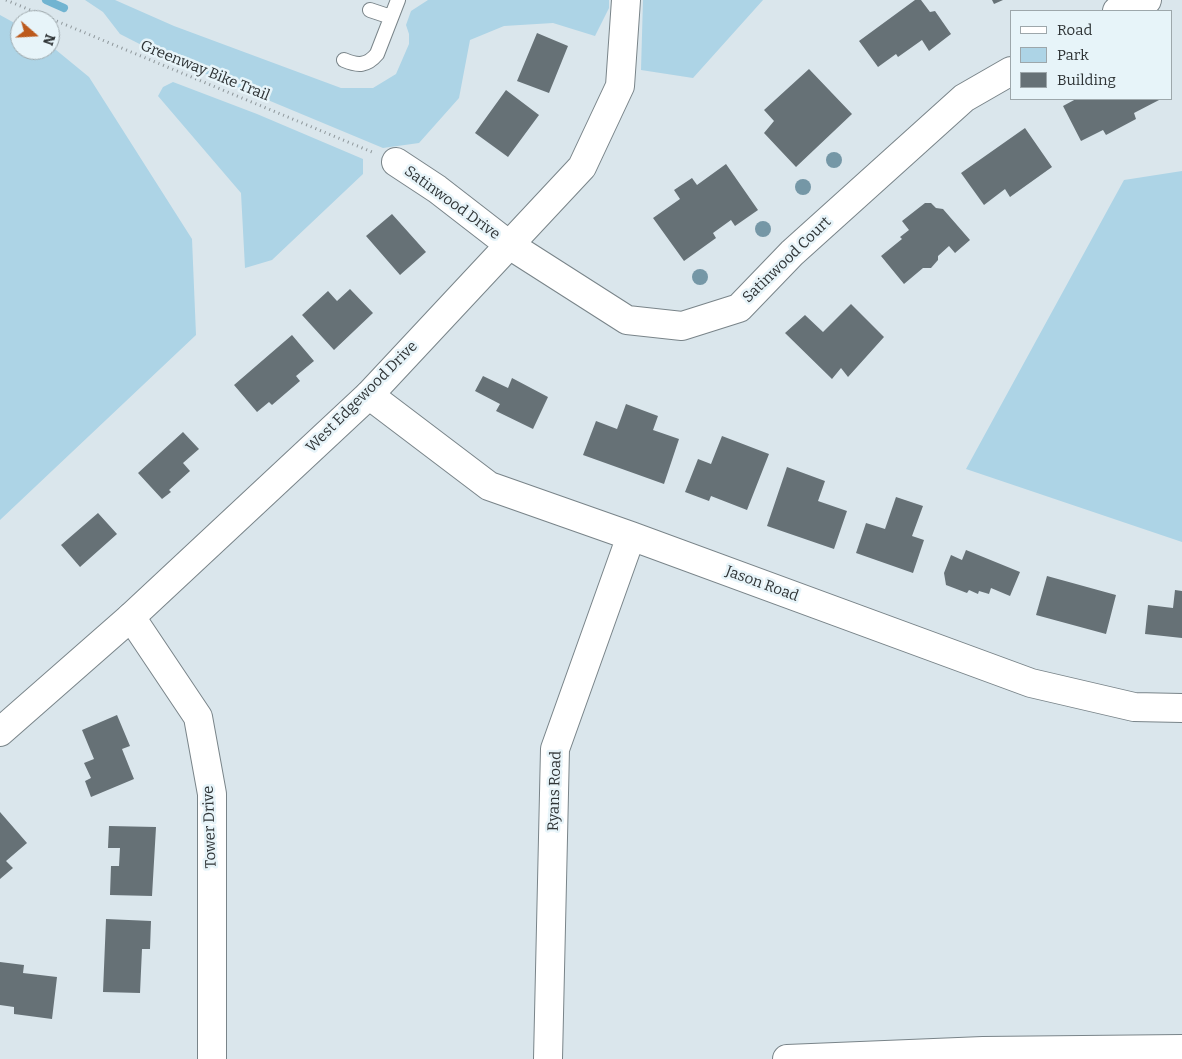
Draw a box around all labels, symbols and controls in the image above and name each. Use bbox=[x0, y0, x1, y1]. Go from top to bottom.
north arrow bbox=[10, 10, 60, 60]
legend bbox=[1010, 10, 1172, 100]
text: Road bbox=[1057, 21, 1092, 39]
text: N bbox=[39, 32, 59, 48]
street label: Greenway Bike Trail bbox=[138, 37, 272, 105]
text: Park bbox=[1057, 46, 1089, 64]
text: Building bbox=[1057, 71, 1116, 89]
street label: Satinwood Drive bbox=[401, 162, 503, 244]
street label: Satinwood Court bbox=[739, 213, 835, 307]
street label: West Edgewood Drive bbox=[303, 338, 421, 456]
street label: Jason Road bbox=[723, 562, 801, 606]
street label: Ryans Road bbox=[545, 751, 565, 831]
street label: Tower Drive bbox=[200, 785, 220, 869]

